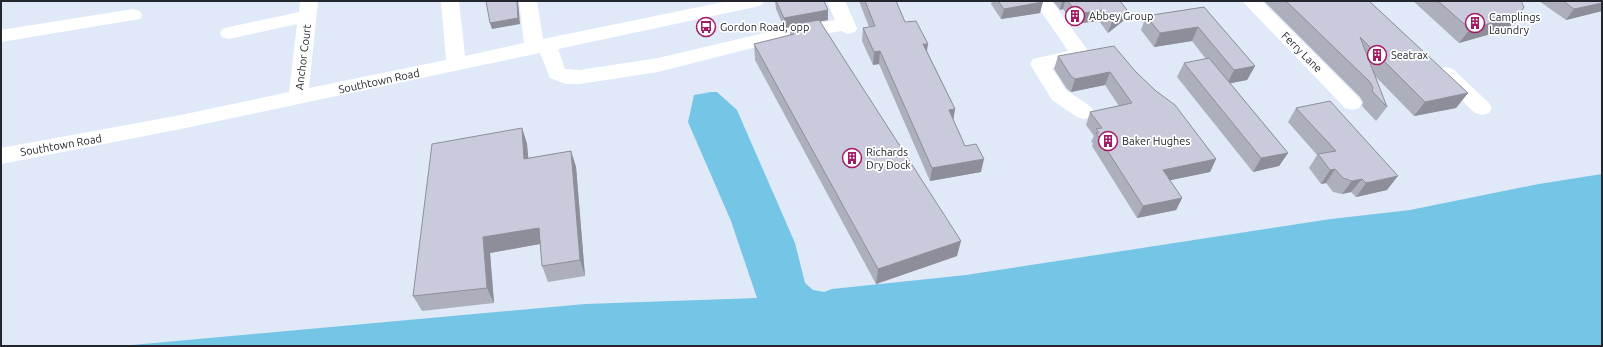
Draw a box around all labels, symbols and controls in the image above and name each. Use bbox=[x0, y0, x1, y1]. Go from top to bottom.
building icon: Abbey Group bbox=[1064, 5, 1086, 27]
place label: Abbey Group bbox=[1089, 10, 1154, 22]
place label: Camplings Laundry bbox=[1489, 11, 1540, 36]
building icon: Camplings Laundry bbox=[1464, 12, 1486, 34]
bus stop icon: Gordon Road, opp bbox=[695, 16, 717, 38]
place label: Gordon Road, opp bbox=[720, 21, 809, 33]
street label: Anchor Court bbox=[293, 23, 313, 90]
street label: Ferry Lane bbox=[1279, 29, 1325, 75]
building icon: Seatrax bbox=[1366, 44, 1388, 66]
place label: Seatrax bbox=[1391, 49, 1429, 61]
street label: Southtown Road bbox=[337, 67, 421, 95]
building icon: Baker Hughes bbox=[1097, 130, 1119, 152]
street label: Southtown Road bbox=[19, 132, 103, 158]
place label: Baker Hughes bbox=[1122, 135, 1190, 147]
place label: Richards Dry Dock bbox=[866, 146, 911, 171]
building icon: Richards Dry Dock bbox=[841, 147, 863, 169]

